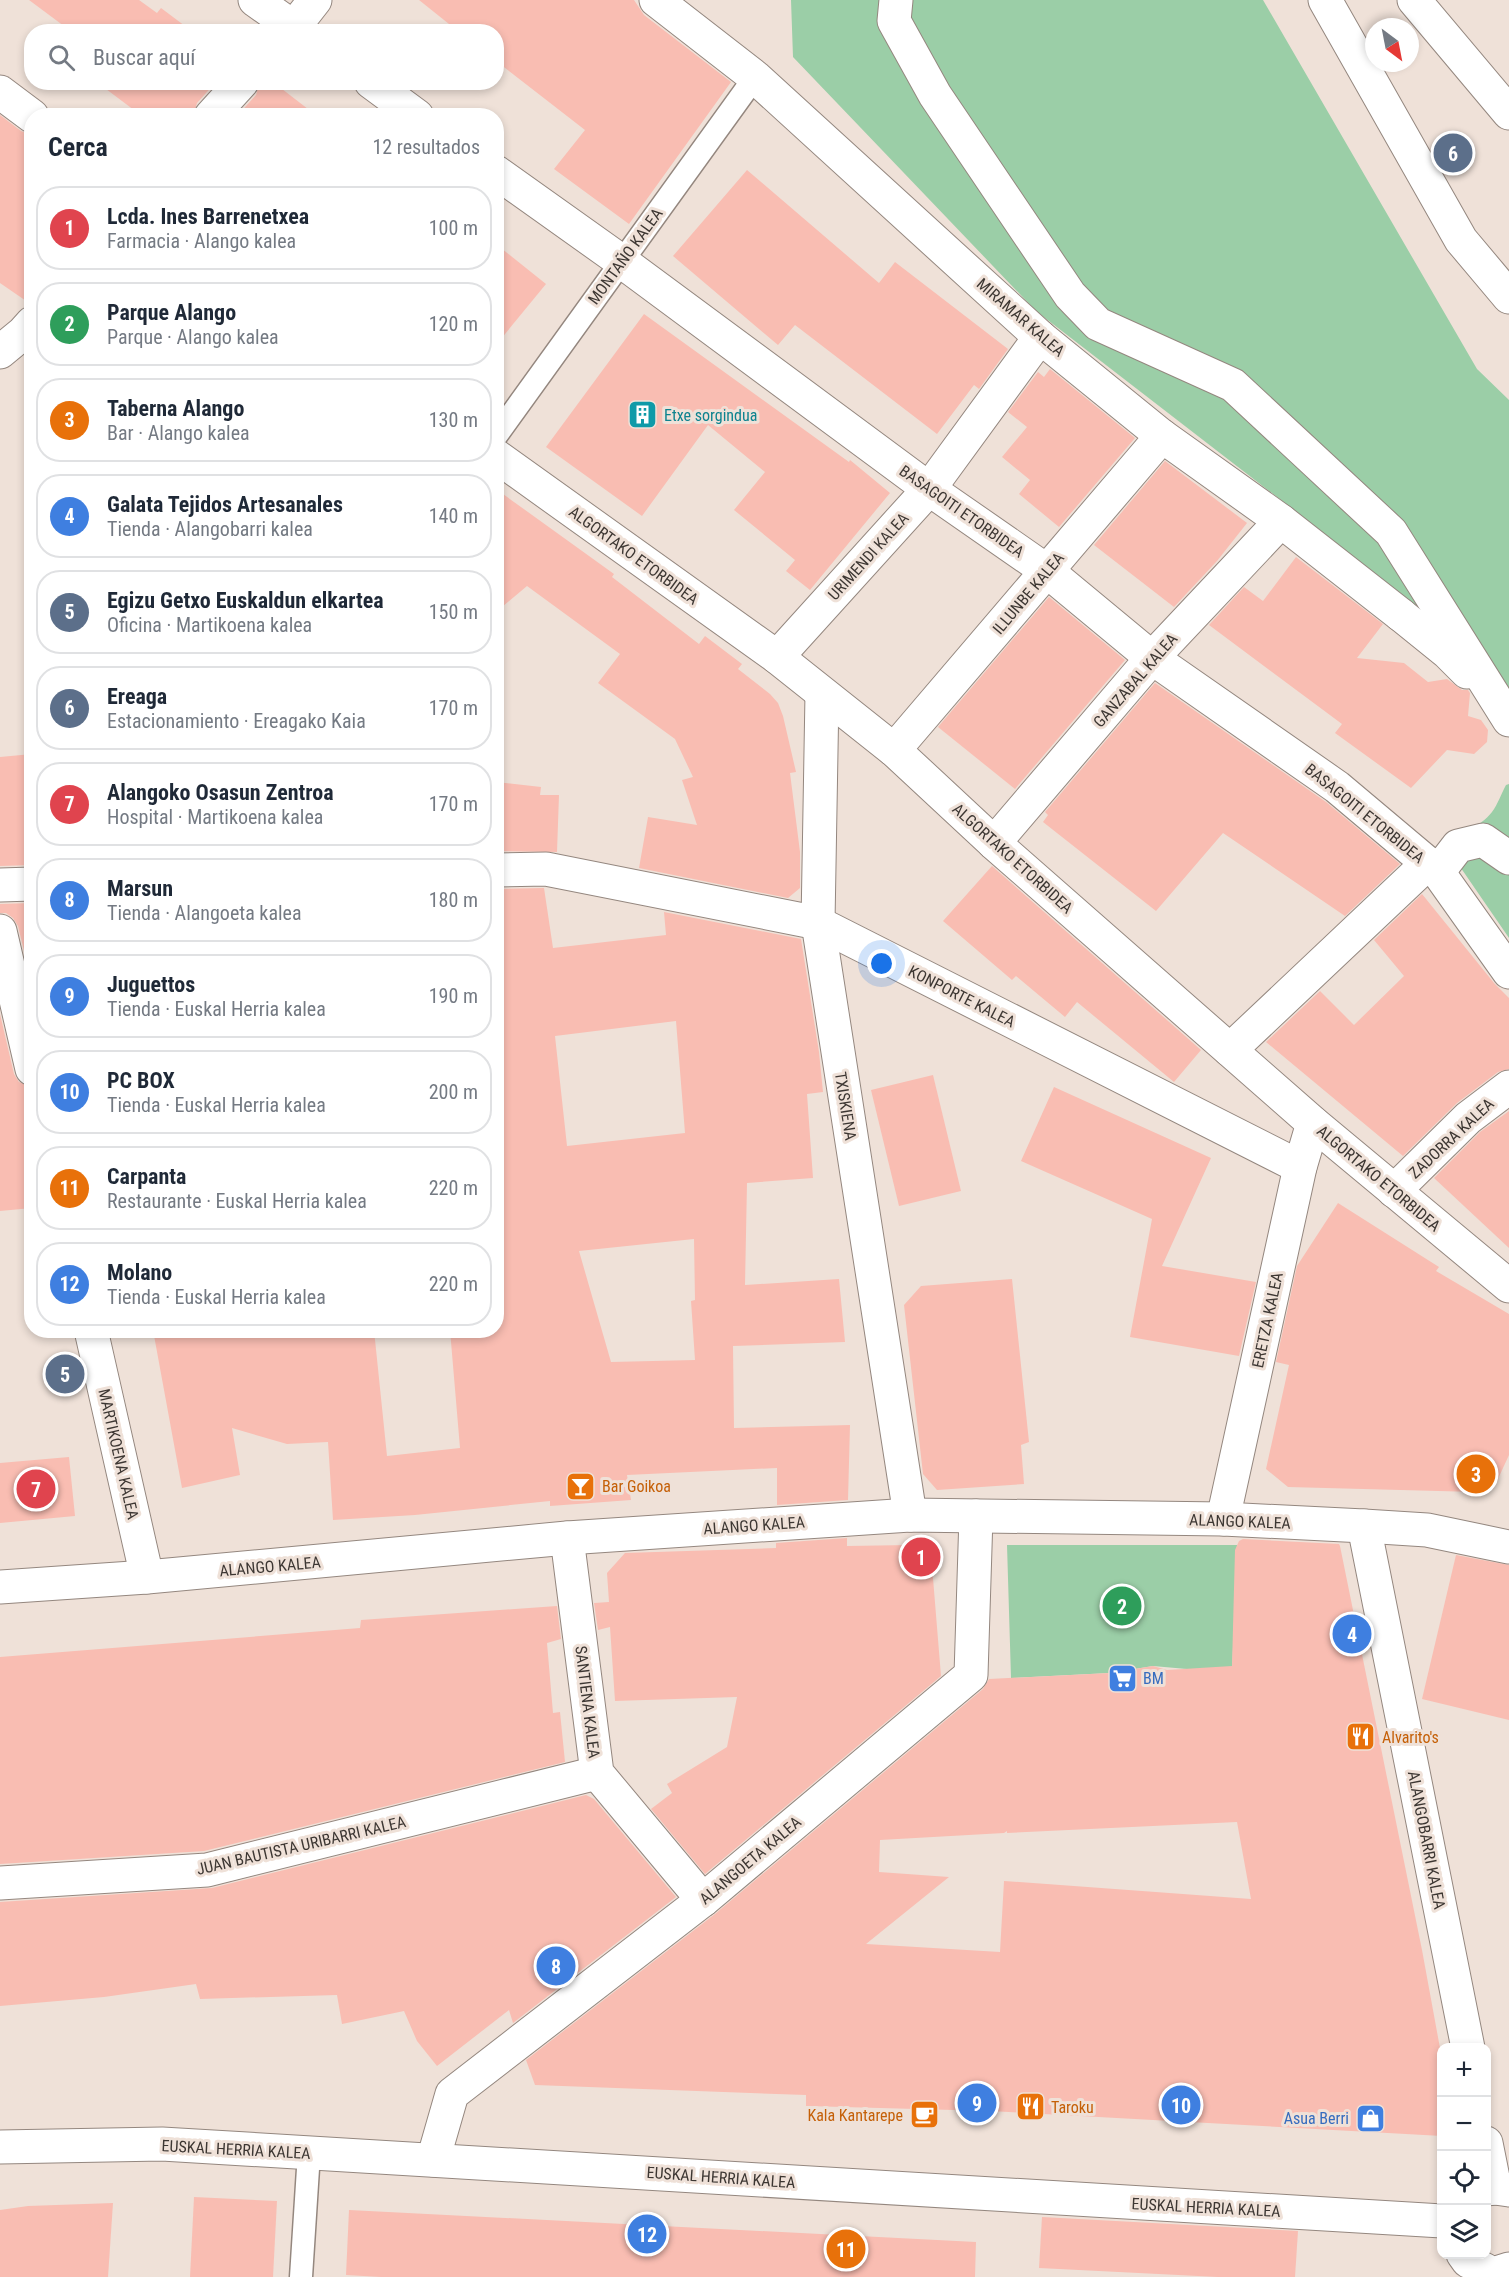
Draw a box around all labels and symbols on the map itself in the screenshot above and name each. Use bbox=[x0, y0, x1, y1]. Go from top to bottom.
north arrow bbox=[1365, 18, 1419, 72]
pin: 6 bbox=[1434, 130, 1472, 176]
street label: MONTAÑO KALEA bbox=[583, 204, 667, 308]
street label: MIRAMAR KALEA bbox=[973, 274, 1068, 361]
building icon: Etxe sorgindua bbox=[627, 399, 659, 431]
place label: Etxe sorgindua bbox=[664, 406, 757, 425]
street label: BASAGOITI ETORBIDEA bbox=[896, 461, 1028, 562]
street label: ALGORTAKO ETORBIDEA bbox=[565, 502, 702, 609]
street label: URIMENDI KALEA bbox=[824, 509, 913, 604]
street label: ILLUNBE KALEA bbox=[989, 549, 1068, 638]
street label: GANZABAL KALEA bbox=[1089, 629, 1181, 731]
street label: BASAGOITI ETORBIDEA bbox=[1301, 760, 1428, 867]
street label: ALGORTAKO ETORBIDEA bbox=[949, 799, 1077, 917]
your location bbox=[867, 949, 896, 978]
street label: KONPORTE KALEA bbox=[905, 961, 1018, 1031]
street label: TXISKIENA bbox=[831, 1070, 860, 1142]
street label: ZADORRA KALEA bbox=[1405, 1094, 1498, 1183]
street label: ALGORTAKO ETORBIDEA bbox=[1313, 1121, 1444, 1236]
street label: ERETZA KALEA bbox=[1248, 1271, 1287, 1370]
pin: 5 bbox=[46, 1352, 84, 1396]
street label: MARTIKOENA KALEA bbox=[94, 1387, 143, 1521]
pin: 3 bbox=[1456, 1452, 1496, 1496]
pin: 7 bbox=[16, 1466, 56, 1512]
bar icon: Bar Goikoa bbox=[565, 1470, 597, 1502]
place label: Bar Goikoa bbox=[602, 1477, 671, 1496]
street label: ALANGO KALEA bbox=[1189, 1510, 1291, 1533]
street label: ALANGO KALEA bbox=[703, 1512, 805, 1539]
pin: 1 bbox=[902, 1534, 940, 1580]
street label: ALANGO KALEA bbox=[219, 1553, 321, 1580]
pin: 2 bbox=[1102, 1584, 1142, 1628]
pin: 4 bbox=[1332, 1612, 1372, 1656]
street label: SANTIENA KALEA bbox=[571, 1645, 604, 1759]
supermarket icon: BM bbox=[1106, 1662, 1138, 1694]
place label: BM bbox=[1143, 1669, 1164, 1688]
restaurant icon: Alvarito's bbox=[1345, 1721, 1377, 1753]
place label: Alvarito's bbox=[1382, 1728, 1439, 1747]
street label: ALANGOBARRI KALEA bbox=[1404, 1769, 1449, 1911]
street label: JUAN BAUTISTA URIBARRI KALEA bbox=[195, 1812, 408, 1879]
street label: ALANGOETA KALEA bbox=[696, 1812, 805, 1908]
pin: 8 bbox=[536, 1944, 576, 1988]
pin: 9 bbox=[958, 2080, 996, 2126]
pin: 10 bbox=[1162, 2082, 1200, 2128]
restaurant icon: Taroku bbox=[1014, 2091, 1046, 2123]
place label: Taroku bbox=[1051, 2098, 1094, 2117]
cafe icon: Kala Kantarepe bbox=[908, 2099, 940, 2131]
shop icon: Asua Berri bbox=[1354, 2102, 1386, 2134]
place label: Kala Kantarepe bbox=[807, 2106, 903, 2125]
place label: Asua Berri bbox=[1284, 2109, 1349, 2128]
street label: EUSKAL HERRIA KALEA bbox=[161, 2136, 311, 2163]
street label: EUSKAL HERRIA KALEA bbox=[646, 2163, 796, 2192]
street label: EUSKAL HERRIA KALEA bbox=[1131, 2194, 1281, 2221]
pin: 12 bbox=[628, 2212, 666, 2256]
pin: 11 bbox=[826, 2226, 866, 2272]

